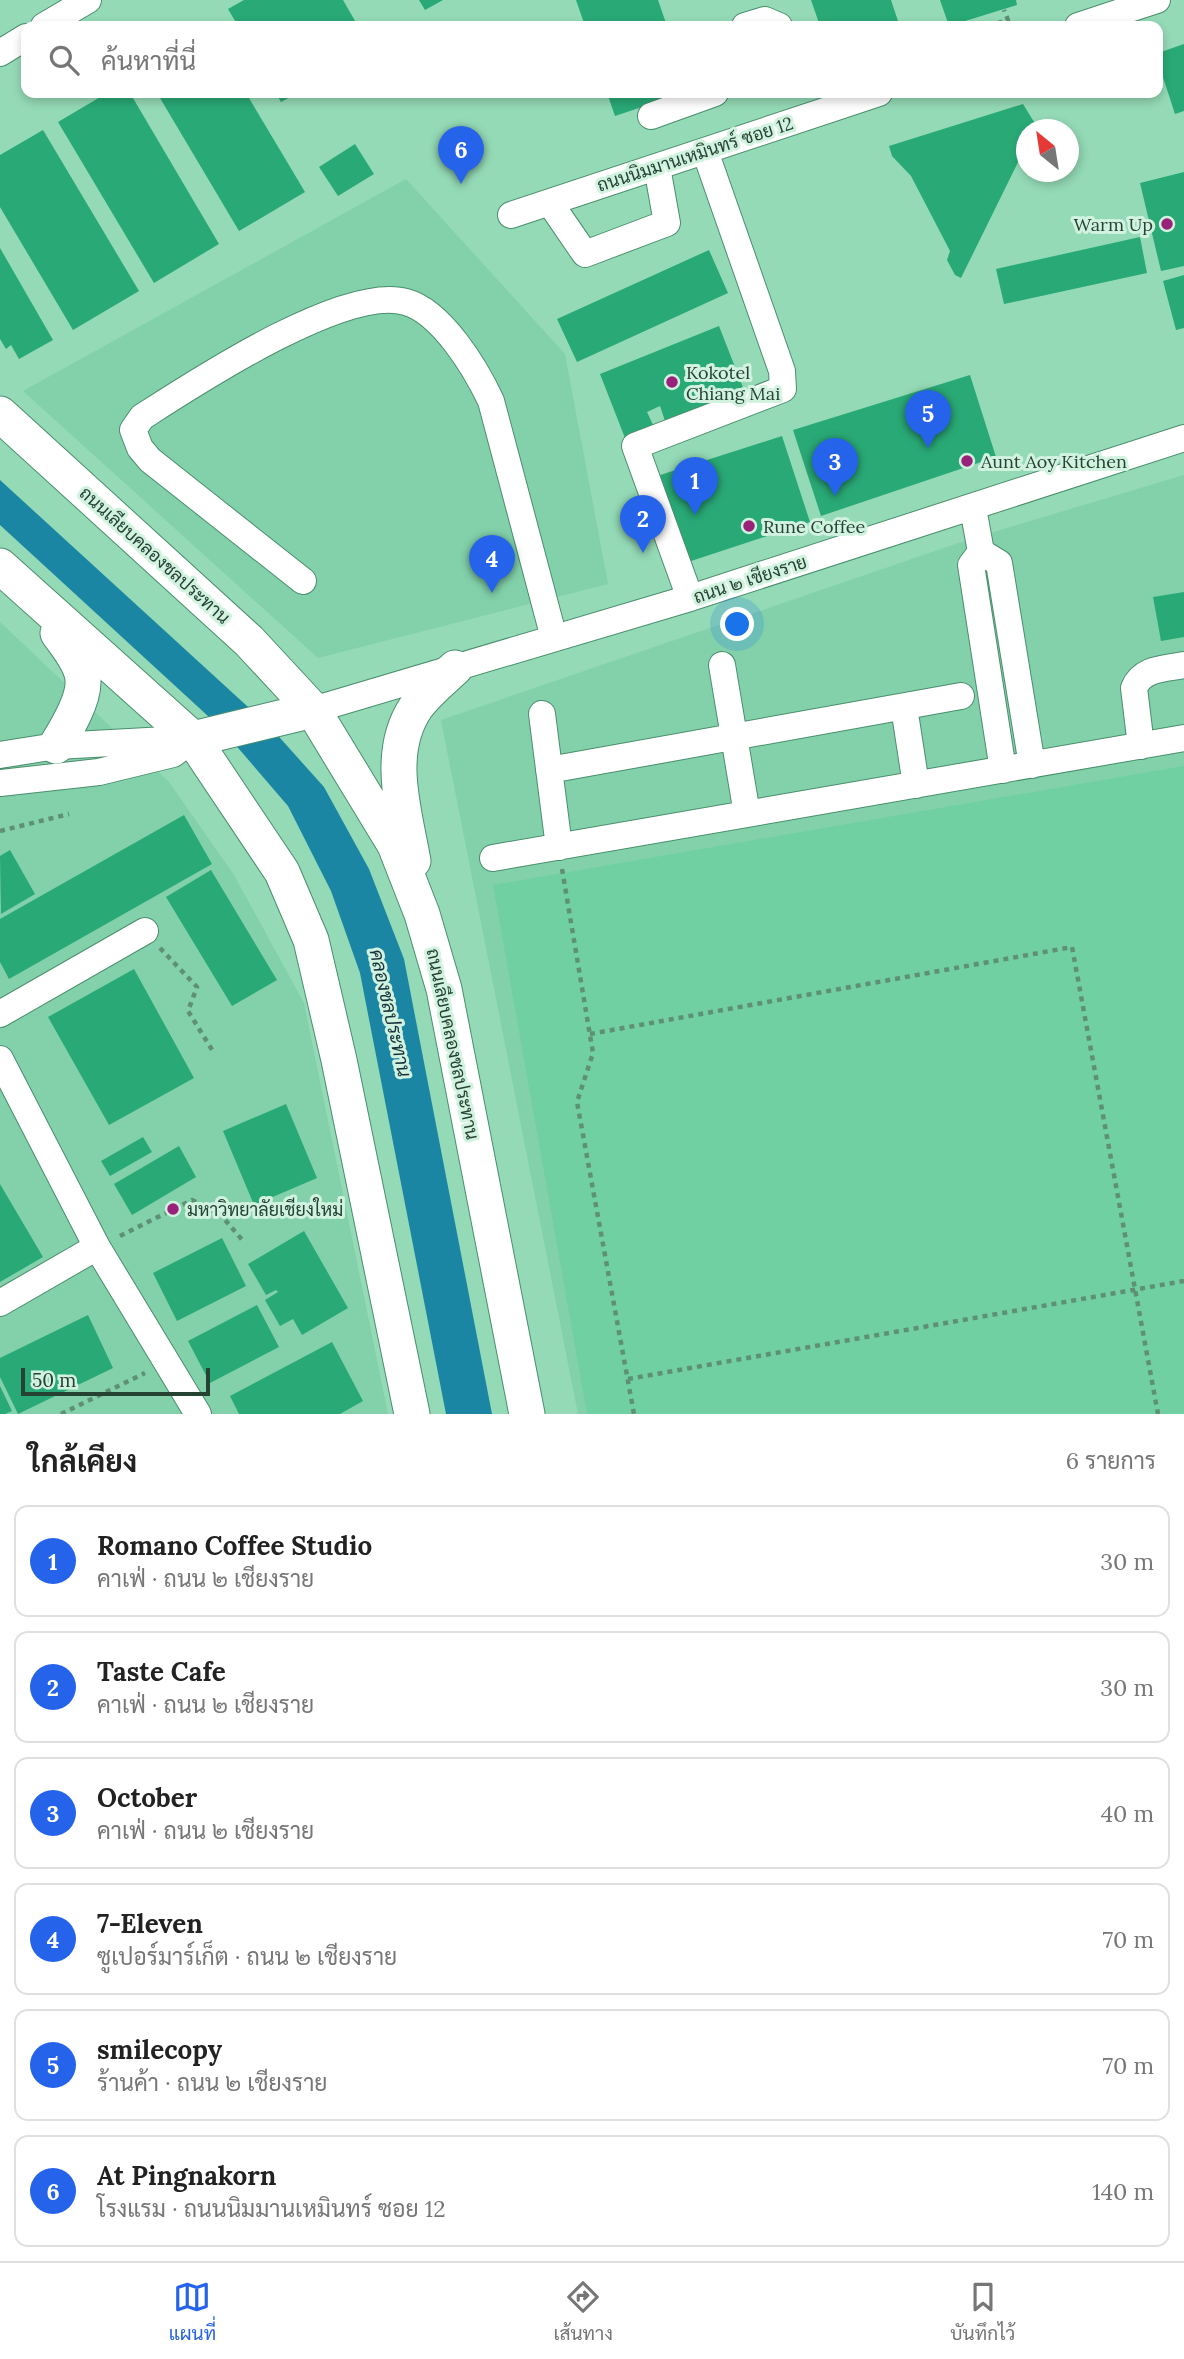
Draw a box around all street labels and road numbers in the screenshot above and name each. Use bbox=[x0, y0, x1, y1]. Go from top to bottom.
street label: ถนนนิมมานเหมินทร์ ซอย 12 bbox=[594, 110, 796, 197]
street label: ถนนเลียบคลองชลประทาน bbox=[75, 481, 236, 629]
street label: ถนน ๒ เชียงราย bbox=[690, 549, 810, 608]
street label: ถนนเลียบคลองชลประทาน bbox=[421, 946, 485, 1142]

